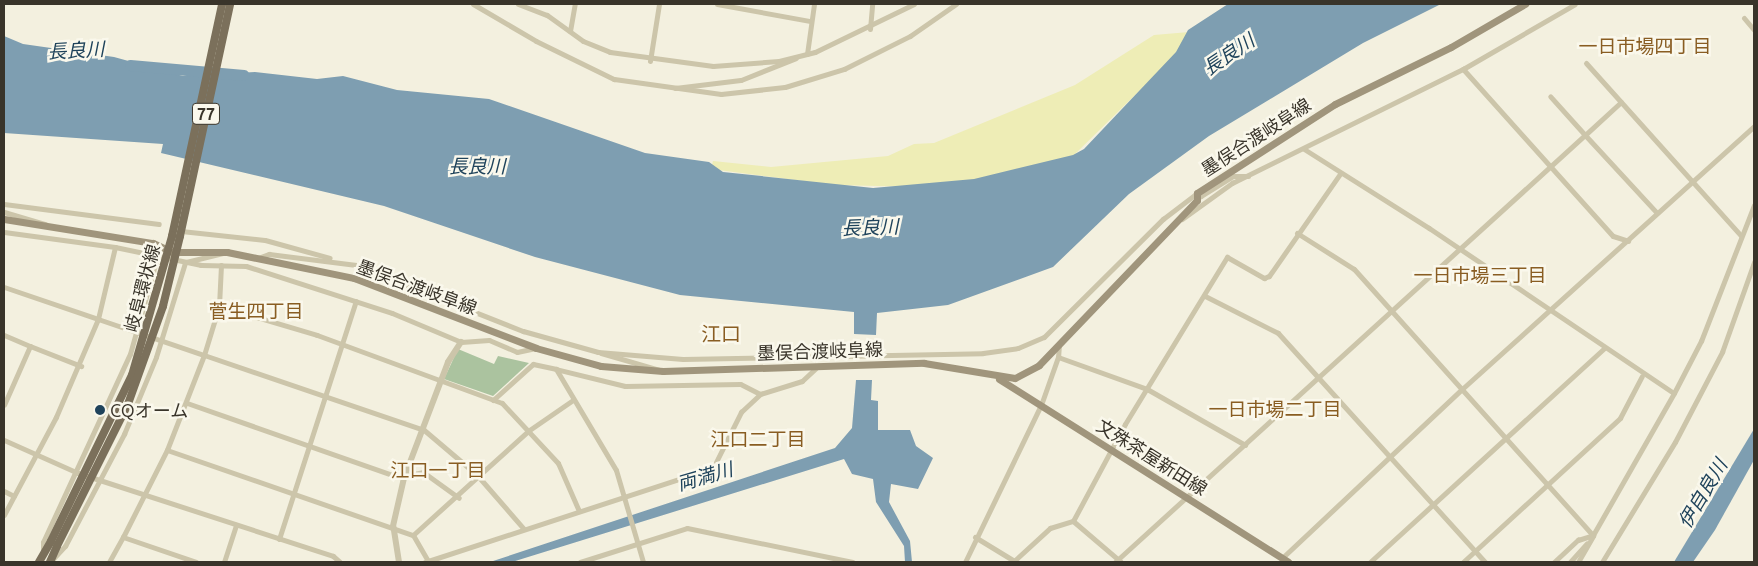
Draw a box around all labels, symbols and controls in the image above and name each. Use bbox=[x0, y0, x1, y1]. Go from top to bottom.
water label: 長良川 bbox=[1199, 30, 1259, 80]
district label: 一日市場四丁目 bbox=[1579, 36, 1711, 58]
water label: 長良川 bbox=[47, 38, 105, 64]
street label: 墨俣合渡岐阜線 bbox=[1197, 94, 1315, 180]
road number: 77 bbox=[191, 100, 221, 128]
water label: 長良川 bbox=[449, 156, 505, 178]
water label: 長良川 bbox=[841, 216, 899, 240]
street label: 岐阜環状線 bbox=[120, 242, 164, 334]
street label: 墨俣合渡岐阜線 bbox=[354, 255, 480, 319]
district label: 一日市場三丁目 bbox=[1414, 265, 1546, 287]
district label: 菅生四丁目 bbox=[209, 301, 303, 323]
district label: 江口 bbox=[701, 321, 741, 345]
street label: 墨俣合渡岐阜線 bbox=[757, 338, 883, 364]
place label: CQオーム bbox=[110, 399, 189, 421]
district label: 一日市場二丁目 bbox=[1209, 399, 1341, 421]
marker: CQオーム bbox=[94, 404, 106, 416]
street label: 文殊茶屋新田線 bbox=[1093, 414, 1211, 500]
district label: 江口二丁目 bbox=[711, 429, 805, 451]
water label: 伊自良川 bbox=[1674, 456, 1732, 532]
water label: 両満川 bbox=[674, 458, 736, 496]
district label: 江口一丁目 bbox=[391, 460, 485, 482]

